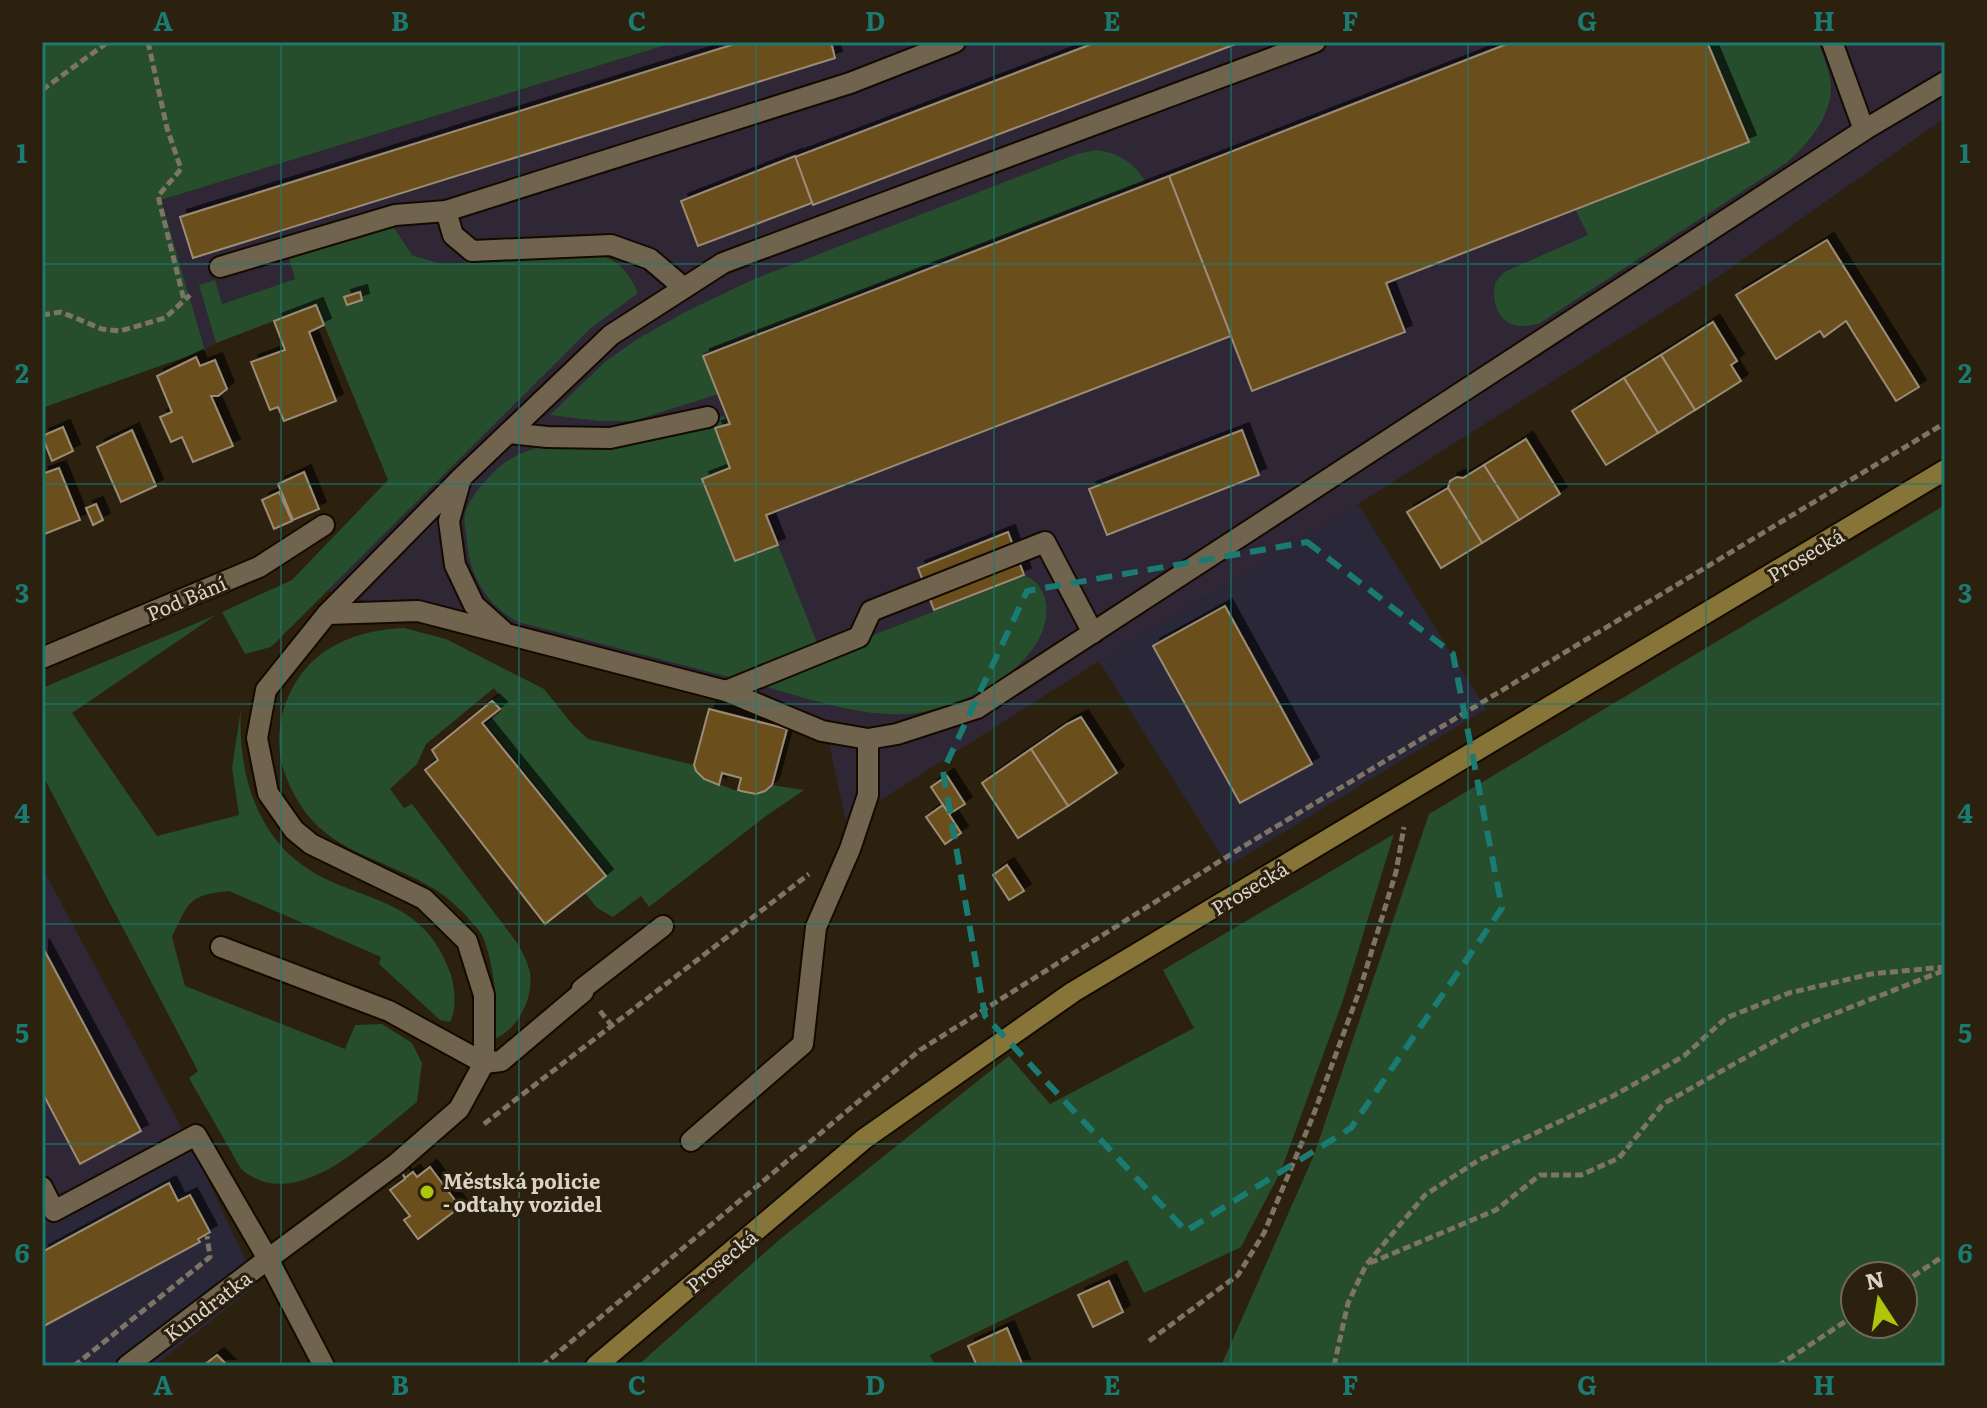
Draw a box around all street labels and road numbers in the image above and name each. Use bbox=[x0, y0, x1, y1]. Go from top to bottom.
street label: Prosecká bbox=[1761, 519, 1849, 589]
street label: Pod Bání bbox=[142, 567, 231, 627]
street label: Prosecká bbox=[1205, 852, 1293, 922]
street label: Prosecká bbox=[679, 1221, 763, 1299]
street label: Kundratka bbox=[157, 1262, 257, 1348]

